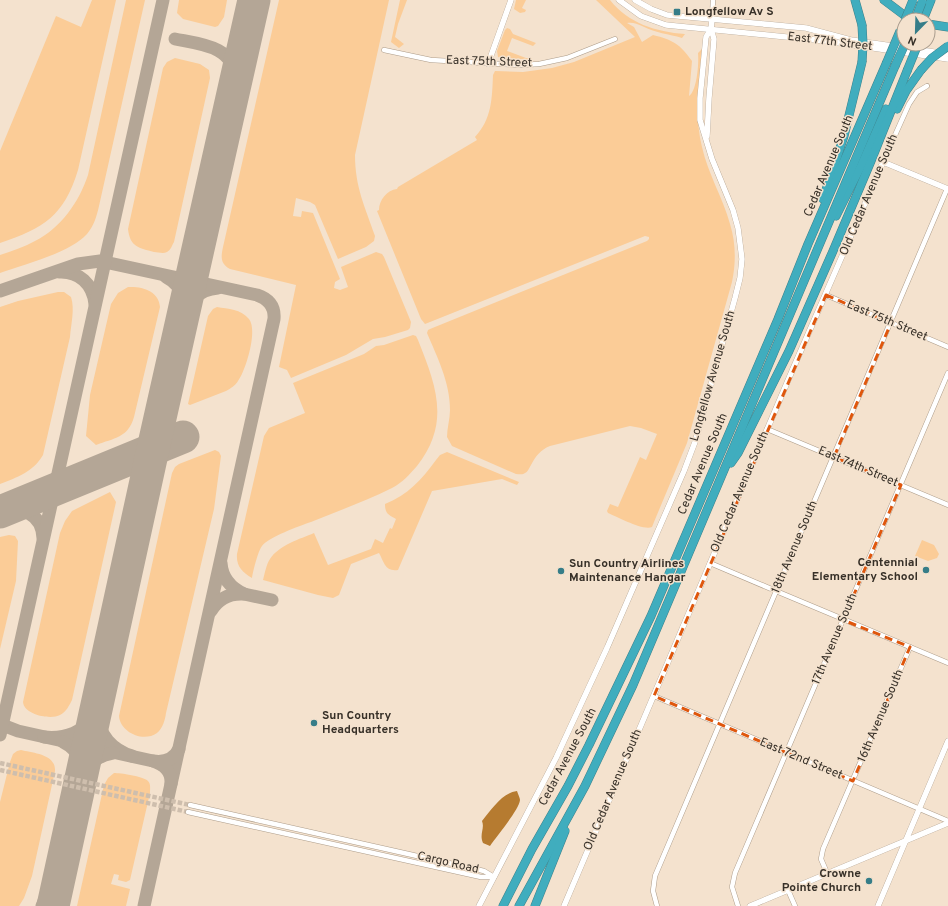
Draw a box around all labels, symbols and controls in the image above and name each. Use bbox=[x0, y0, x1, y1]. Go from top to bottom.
place label: Longfellow Av S bbox=[685, 4, 774, 20]
marker: Longfellow Av S bbox=[672, 7, 682, 17]
north arrow bbox=[896, 12, 936, 52]
street label: East 77th Street bbox=[787, 29, 873, 55]
text: N bbox=[906, 32, 919, 48]
street label: East 75th Street bbox=[446, 52, 532, 72]
street label: Cedar Avenue South bbox=[800, 113, 858, 219]
street label: Old Cedar Avenue South bbox=[836, 132, 902, 258]
street label: East 75th Street bbox=[844, 297, 930, 345]
street label: Longfellow Avenue South bbox=[687, 309, 739, 443]
street label: Cedar Avenue South bbox=[674, 411, 732, 517]
street label: Old Cedar Avenue South bbox=[707, 429, 773, 555]
street label: East 74th Street bbox=[816, 443, 900, 491]
street label: 18th Avenue South bbox=[768, 498, 822, 596]
place label: Centennial Elementary School bbox=[812, 555, 918, 585]
place label: Sun Country Airlines Maintenance Hangar bbox=[569, 556, 686, 586]
marker: Centennial Elementary School bbox=[921, 565, 931, 575]
marker: Sun Country Airlines Maintenance Hangar bbox=[556, 566, 566, 576]
street label: 17th Avenue South bbox=[808, 591, 862, 687]
street label: 16th Avenue South bbox=[854, 667, 908, 765]
street label: Cedar Avenue South bbox=[535, 705, 601, 809]
place label: Sun Country Headquarters bbox=[322, 708, 399, 738]
marker: Sun Country Headquarters bbox=[309, 718, 319, 728]
street label: Old Cedar Avenue South bbox=[580, 727, 646, 853]
street label: East 72nd Street bbox=[757, 734, 845, 784]
street label: Cargo Road bbox=[416, 848, 480, 878]
place label: Crowne Pointe Church bbox=[782, 866, 861, 896]
marker: Crowne Pointe Church bbox=[864, 876, 874, 886]

